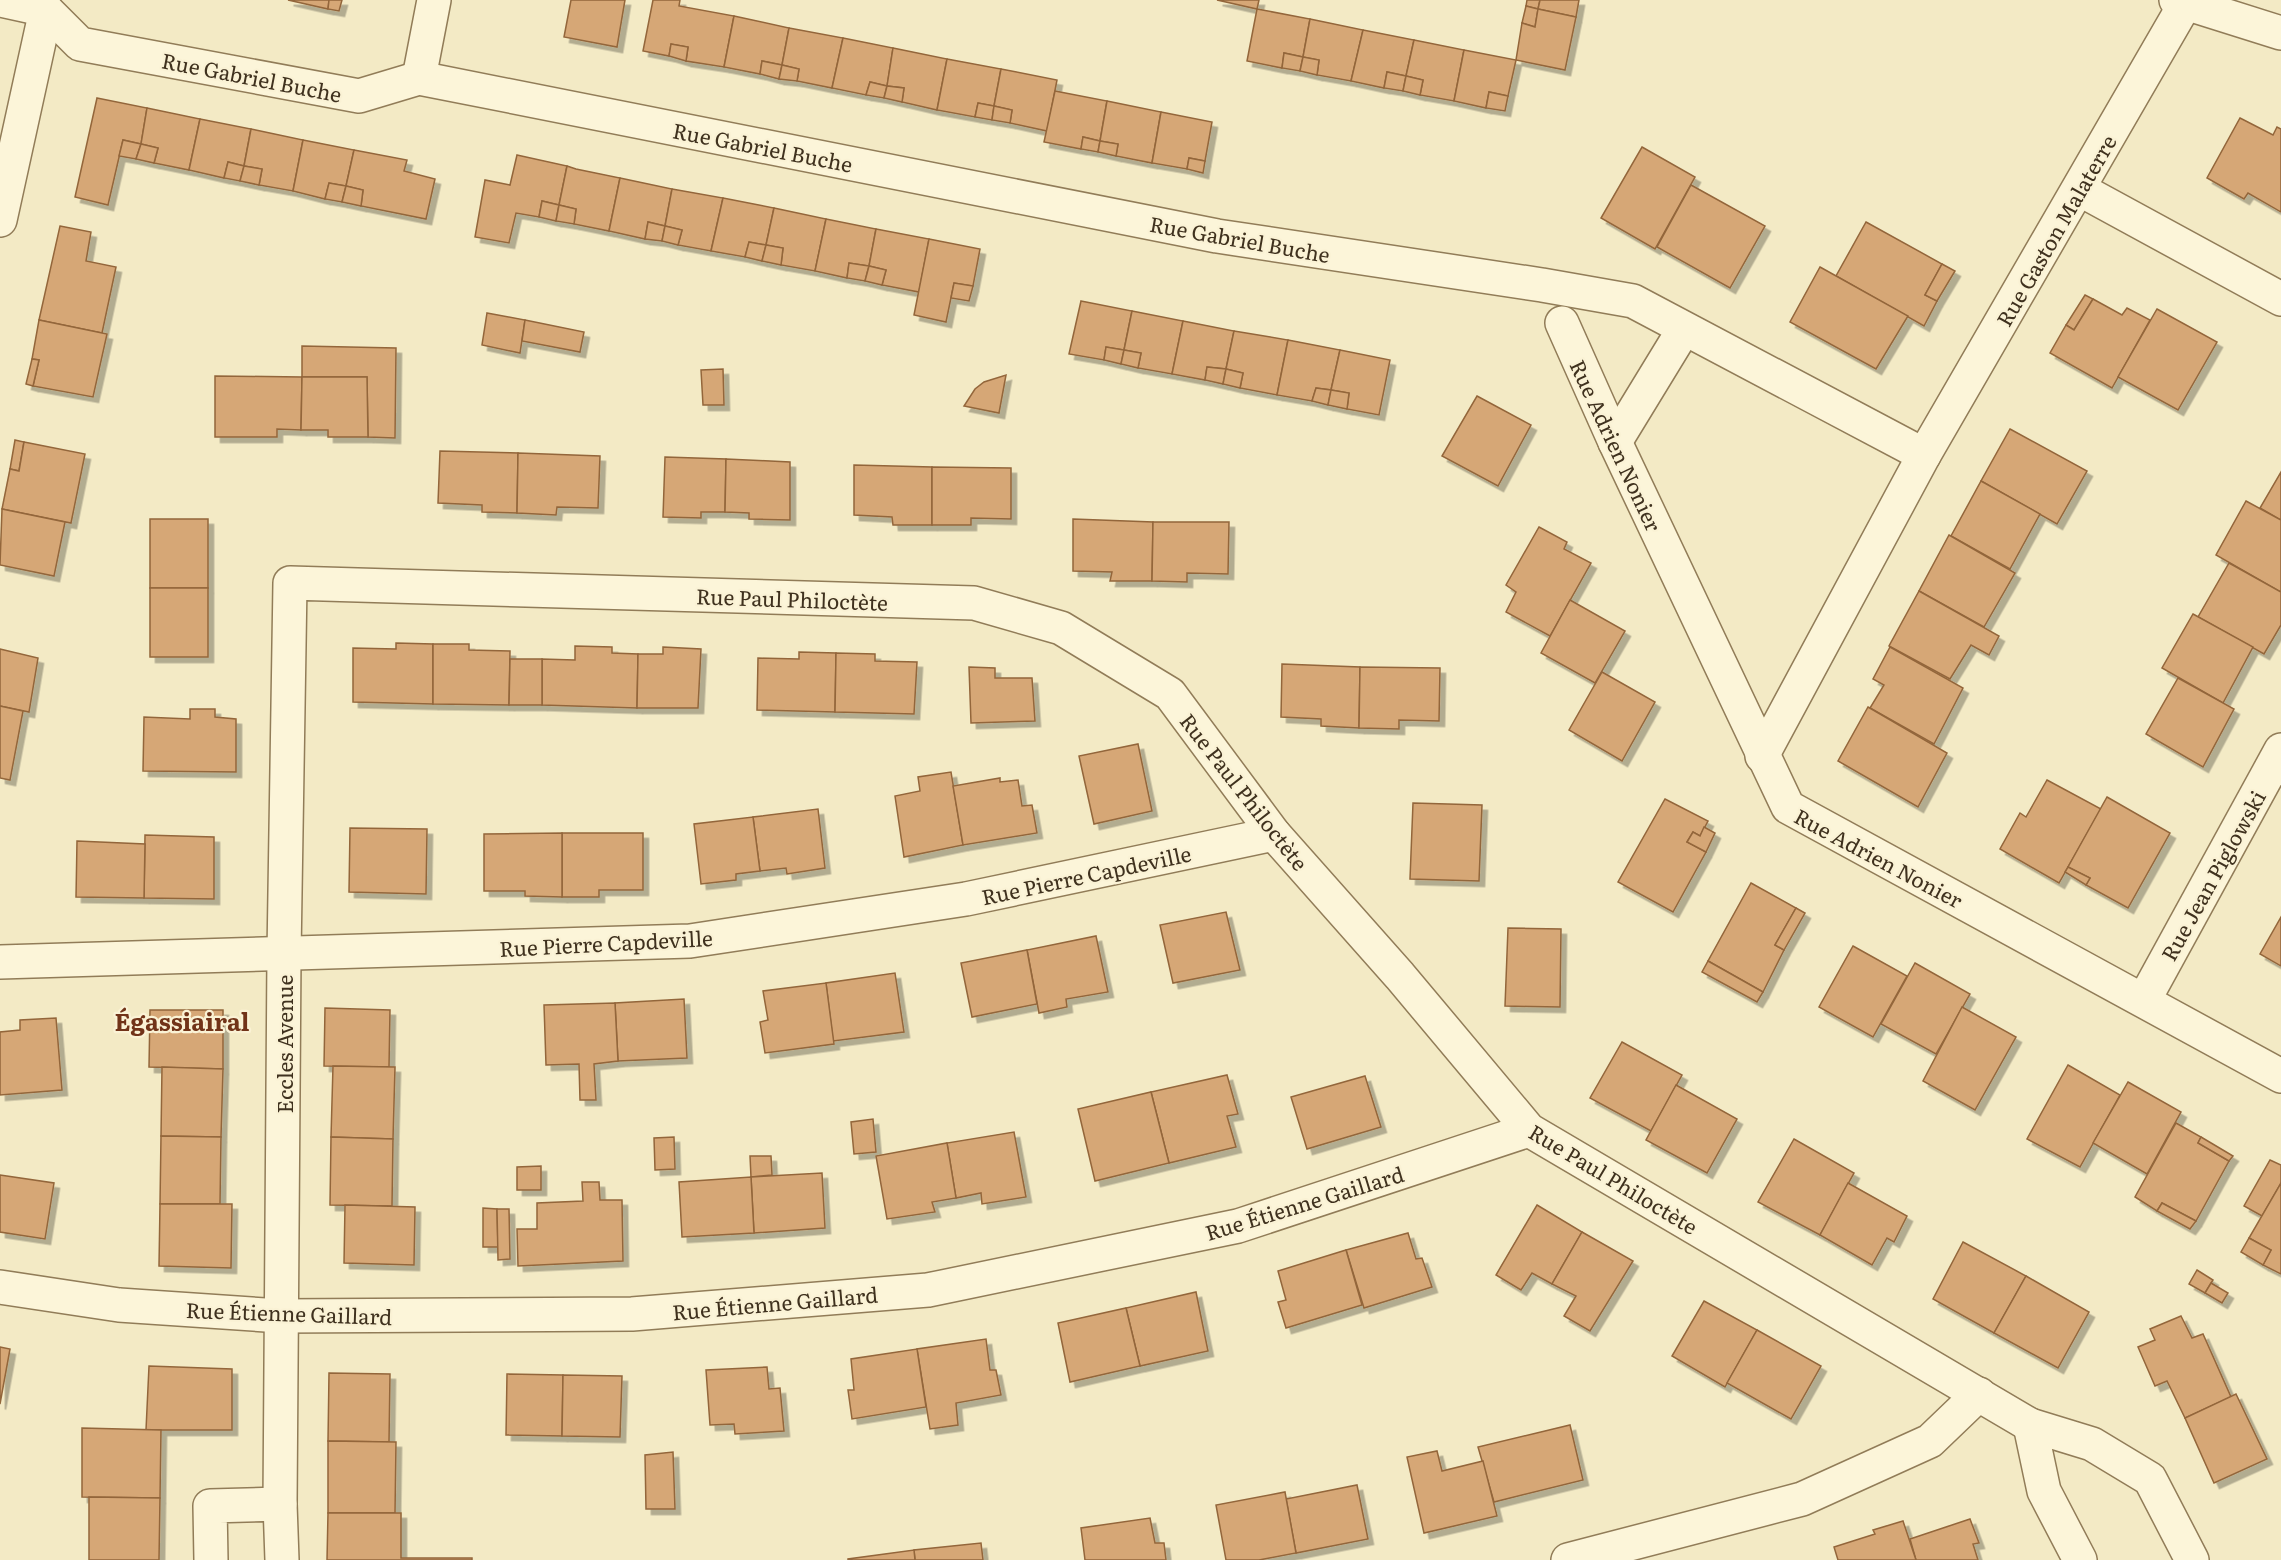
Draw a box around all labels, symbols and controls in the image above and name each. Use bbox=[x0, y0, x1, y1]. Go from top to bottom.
street label: Rue Gabriel Buche bbox=[159, 43, 345, 109]
street label: Rue Gabriel Buche bbox=[670, 113, 856, 179]
street label: Rue Gaston Malaterre bbox=[1987, 128, 2123, 332]
street label: Rue Gabriel Buche bbox=[1147, 207, 1333, 269]
street label: Rue Adrien Nonier bbox=[1564, 354, 1671, 536]
street label: Rue Paul Philoctète bbox=[695, 579, 889, 617]
street label: Rue Paul Philoctète bbox=[1174, 706, 1316, 876]
street label: Rue Jean Piglowski bbox=[2152, 784, 2272, 966]
street label: Rue Adrien Nonier bbox=[1789, 800, 1969, 915]
street label: Rue Pierre Capdeville bbox=[978, 837, 1194, 911]
street label: Rue Pierre Capdeville bbox=[498, 921, 714, 963]
street label: Eccles Avenue bbox=[268, 974, 299, 1113]
district label: Égassiairal bbox=[115, 1003, 250, 1038]
street label: Rue Paul Philoctète bbox=[1524, 1115, 1704, 1241]
street label: Rue Étienne Gaillard bbox=[1201, 1157, 1407, 1247]
street label: Rue Étienne Gaillard bbox=[671, 1278, 879, 1326]
street label: Rue Étienne Gaillard bbox=[185, 1293, 393, 1331]

